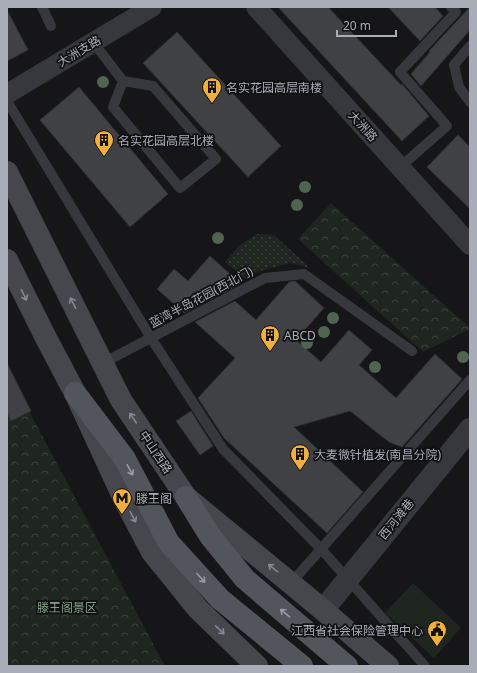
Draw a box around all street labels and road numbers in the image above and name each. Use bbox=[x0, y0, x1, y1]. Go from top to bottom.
street label: 大洲支路 bbox=[54, 31, 104, 71]
street label: 大洲路 bbox=[345, 107, 381, 145]
street label: 蓝湾半岛花园(西北门) bbox=[146, 262, 256, 332]
street label: 中山西路 bbox=[136, 427, 176, 477]
street label: 西河滩巷 bbox=[374, 495, 418, 543]

